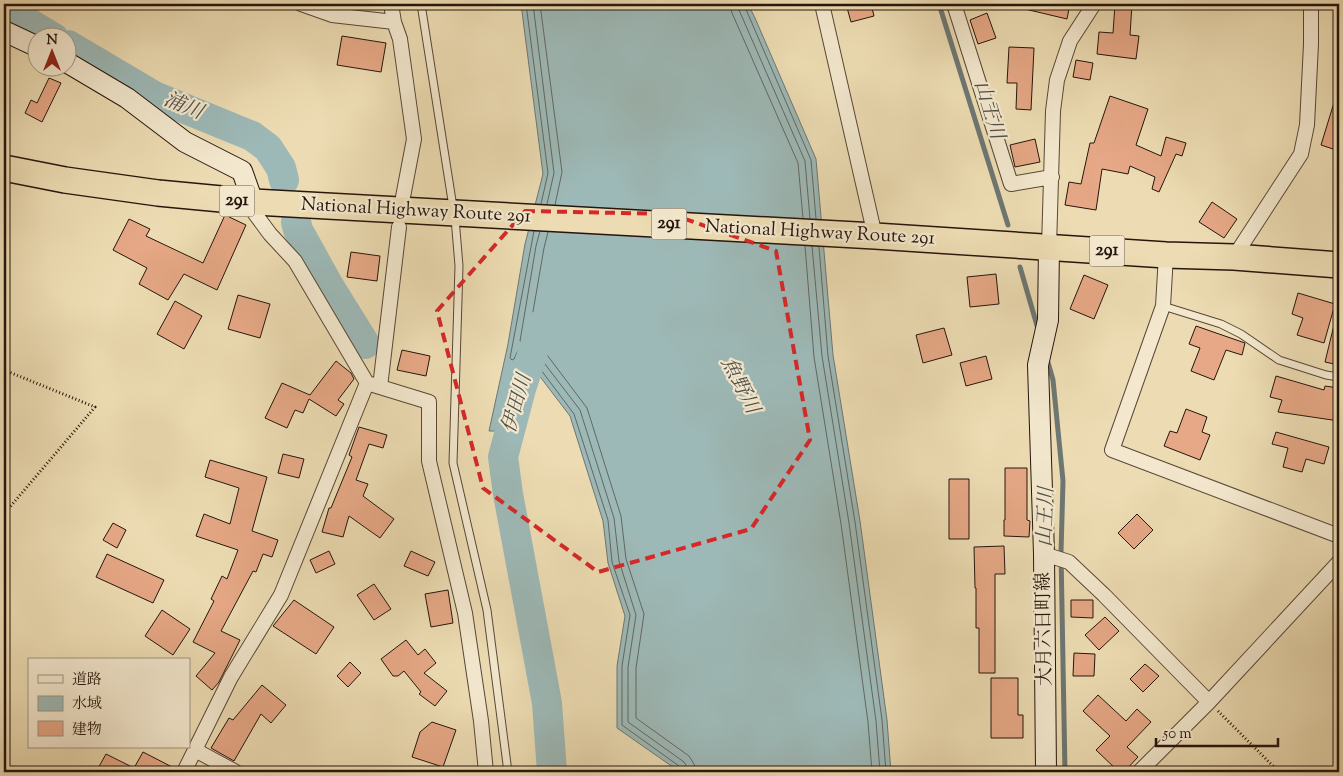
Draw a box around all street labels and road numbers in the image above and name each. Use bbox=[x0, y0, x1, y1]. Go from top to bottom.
road number: 291 bbox=[220, 186, 254, 217]
street label: National Highway Route 291 bbox=[300, 191, 532, 231]
road number: 291 bbox=[652, 208, 686, 240]
street label: National Highway Route 291 bbox=[704, 213, 936, 253]
road number: 291 bbox=[1090, 236, 1124, 266]
street label: 大月六日町線 bbox=[1031, 572, 1059, 686]

